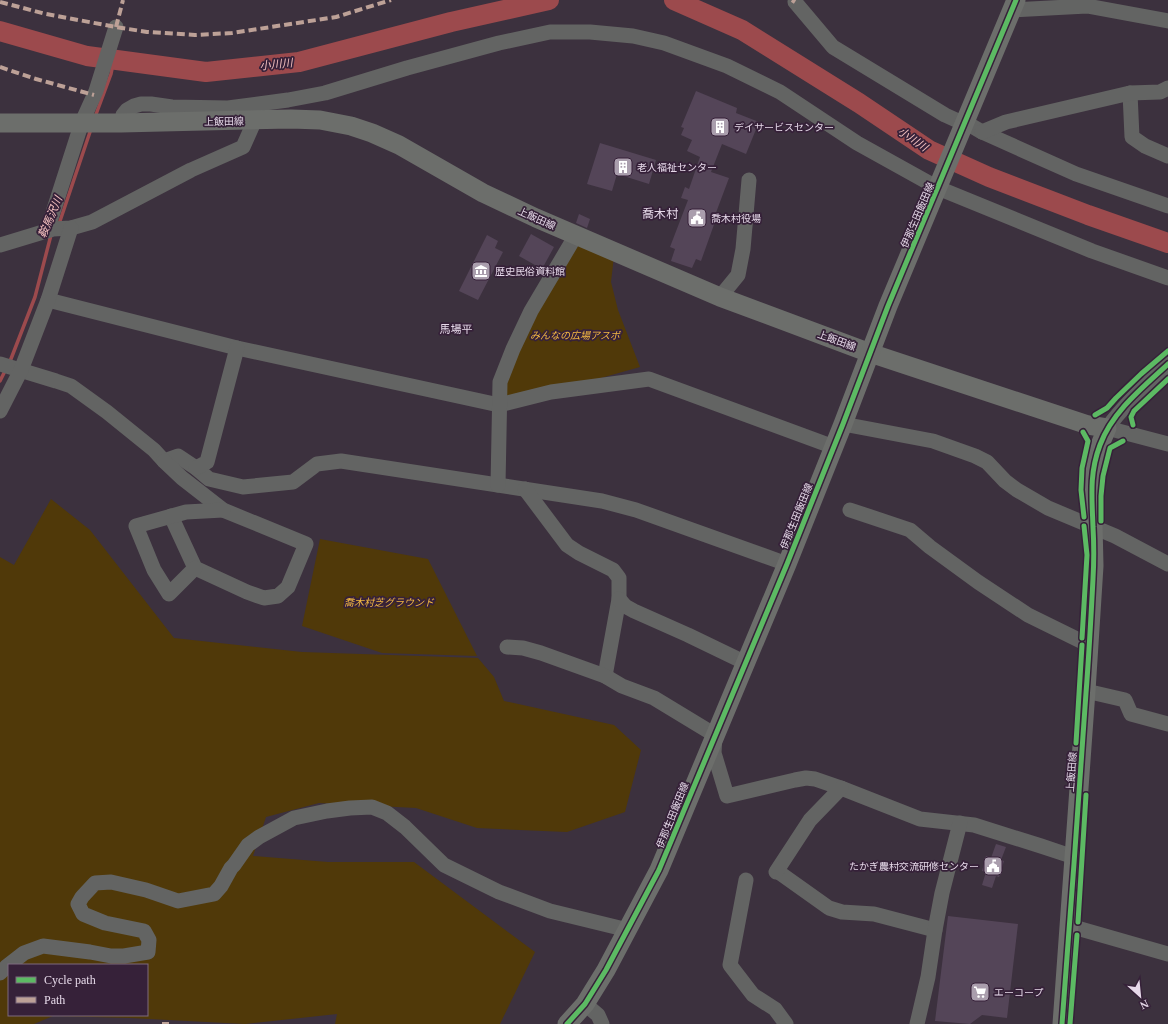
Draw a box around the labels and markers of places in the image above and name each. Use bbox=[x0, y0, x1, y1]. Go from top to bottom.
building icon: デイサービスセンター bbox=[709, 116, 731, 138]
place label: デイサービスセンター bbox=[734, 122, 834, 133]
building icon: 老人福祉センター bbox=[612, 156, 634, 178]
place label: 老人福祉センター bbox=[637, 162, 717, 173]
public building icon: 喬木村役場 bbox=[686, 207, 708, 229]
place label: 喬木村役場 bbox=[711, 213, 761, 224]
museum icon: 歴史民俗資料館 bbox=[470, 260, 492, 282]
place label: 歴史民俗資料館 bbox=[495, 266, 565, 277]
public building icon: たかぎ農村交流研修センター bbox=[982, 855, 1004, 877]
place label: たかぎ農村交流研修センター bbox=[849, 861, 979, 872]
supermarket icon: エーコープ bbox=[969, 981, 991, 1003]
place label: エーコープ bbox=[994, 987, 1043, 998]

